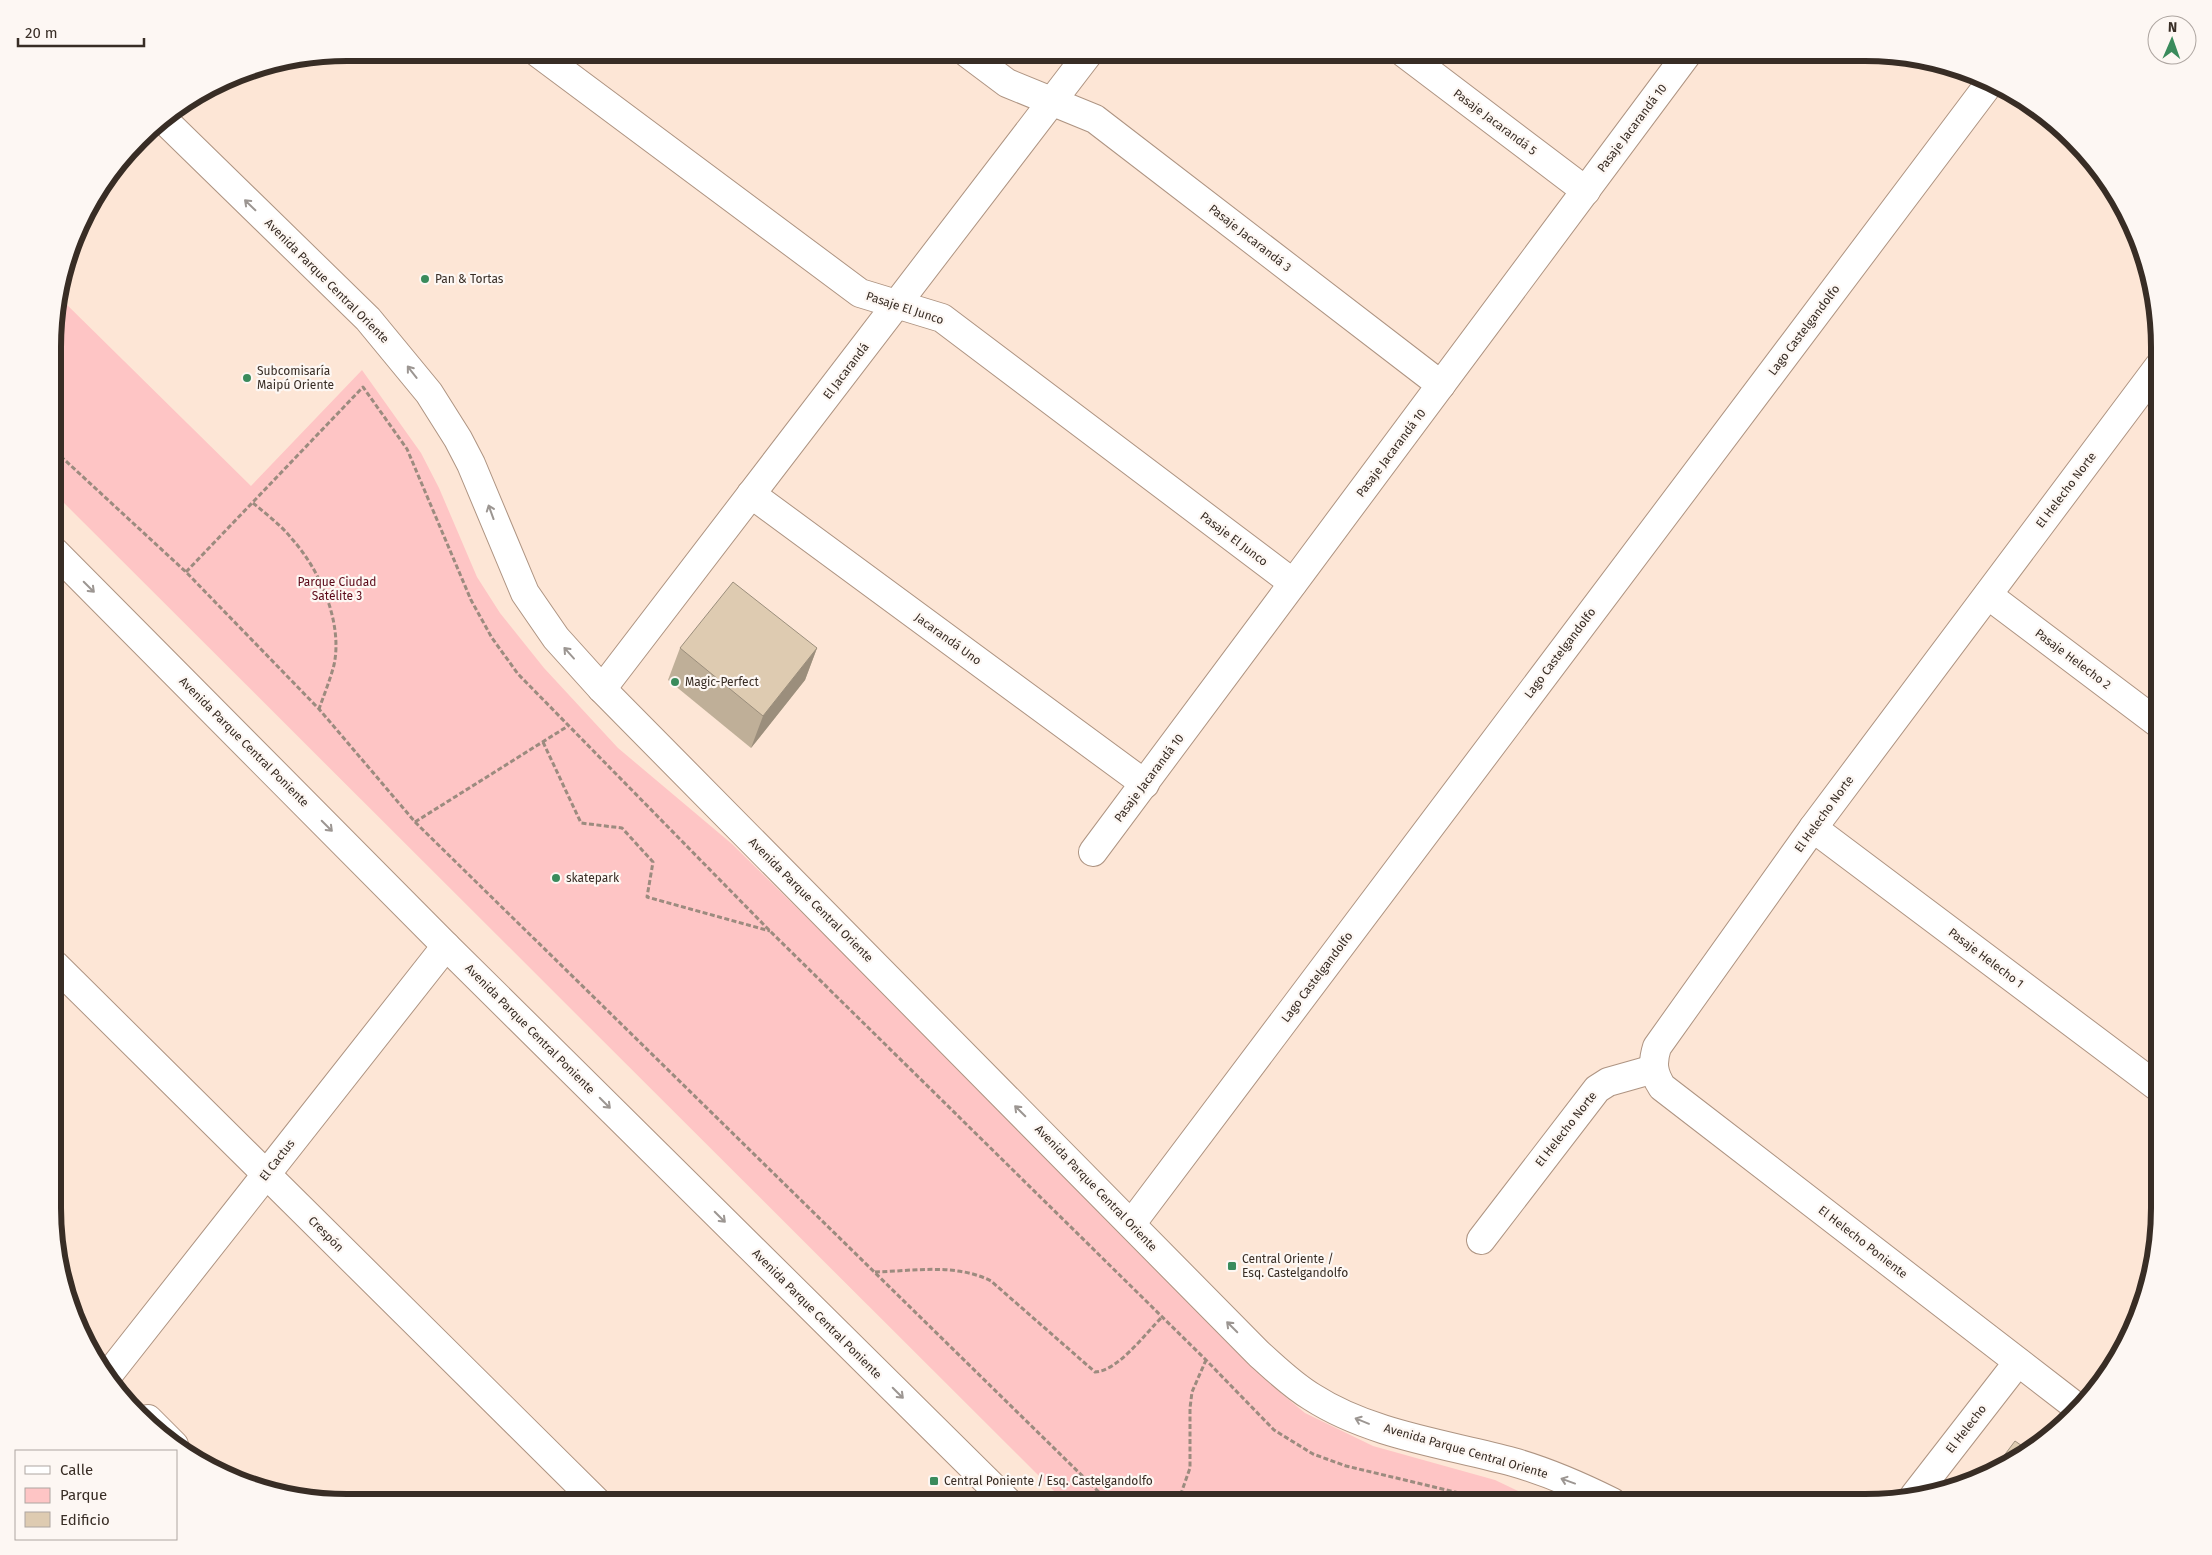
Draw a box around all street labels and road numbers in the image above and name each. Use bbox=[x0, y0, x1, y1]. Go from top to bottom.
street label: Pasaje Jacarandá 10 bbox=[1594, 81, 1670, 175]
street label: Pasaje Jacarandá 5 bbox=[1451, 86, 1539, 158]
street label: Pasaje Jacarandá 3 bbox=[1206, 201, 1294, 275]
street label: Avenida Parque Central Oriente bbox=[262, 216, 392, 346]
street label: Lago Castelgandolfo bbox=[1765, 282, 1843, 378]
street label: Pasaje El Junco bbox=[864, 289, 946, 327]
street label: El Jacarandá bbox=[820, 340, 872, 402]
street label: Pasaje Jacarandá 10 bbox=[1353, 406, 1429, 500]
street label: El Helecho Norte bbox=[2033, 449, 2099, 531]
street label: Pasaje El Junco bbox=[1197, 509, 1271, 569]
street label: Lago Castelgandolfo bbox=[1521, 605, 1599, 701]
street label: Jacarandá Uno bbox=[912, 610, 984, 668]
street label: Pasaje Helecho 2 bbox=[2032, 626, 2114, 692]
street label: Avenida Parque Central Poniente bbox=[176, 674, 312, 810]
street label: Pasaje Jacarandá 10 bbox=[1111, 731, 1187, 825]
street label: El Helecho Norte bbox=[1792, 773, 1856, 855]
street label: Avenida Parque Central Oriente bbox=[746, 835, 876, 965]
street label: Pasaje Helecho 1 bbox=[1946, 925, 2026, 991]
street label: Lago Castelgandolfo bbox=[1278, 929, 1356, 1025]
street label: Avenida Parque Central Poniente bbox=[462, 961, 598, 1097]
street label: El Helecho Norte bbox=[1532, 1089, 1600, 1169]
street label: Avenida Parque Central Oriente bbox=[1032, 1122, 1160, 1254]
street label: El Cactus bbox=[256, 1136, 298, 1184]
street label: El Helecho Poniente bbox=[1816, 1203, 1910, 1281]
street label: Crespón bbox=[305, 1213, 347, 1255]
street label: Avenida Parque Central Poniente bbox=[749, 1246, 885, 1382]
street label: El Helecho bbox=[1943, 1402, 1989, 1456]
street label: Avenida Parque Central Oriente bbox=[1382, 1421, 1550, 1481]

